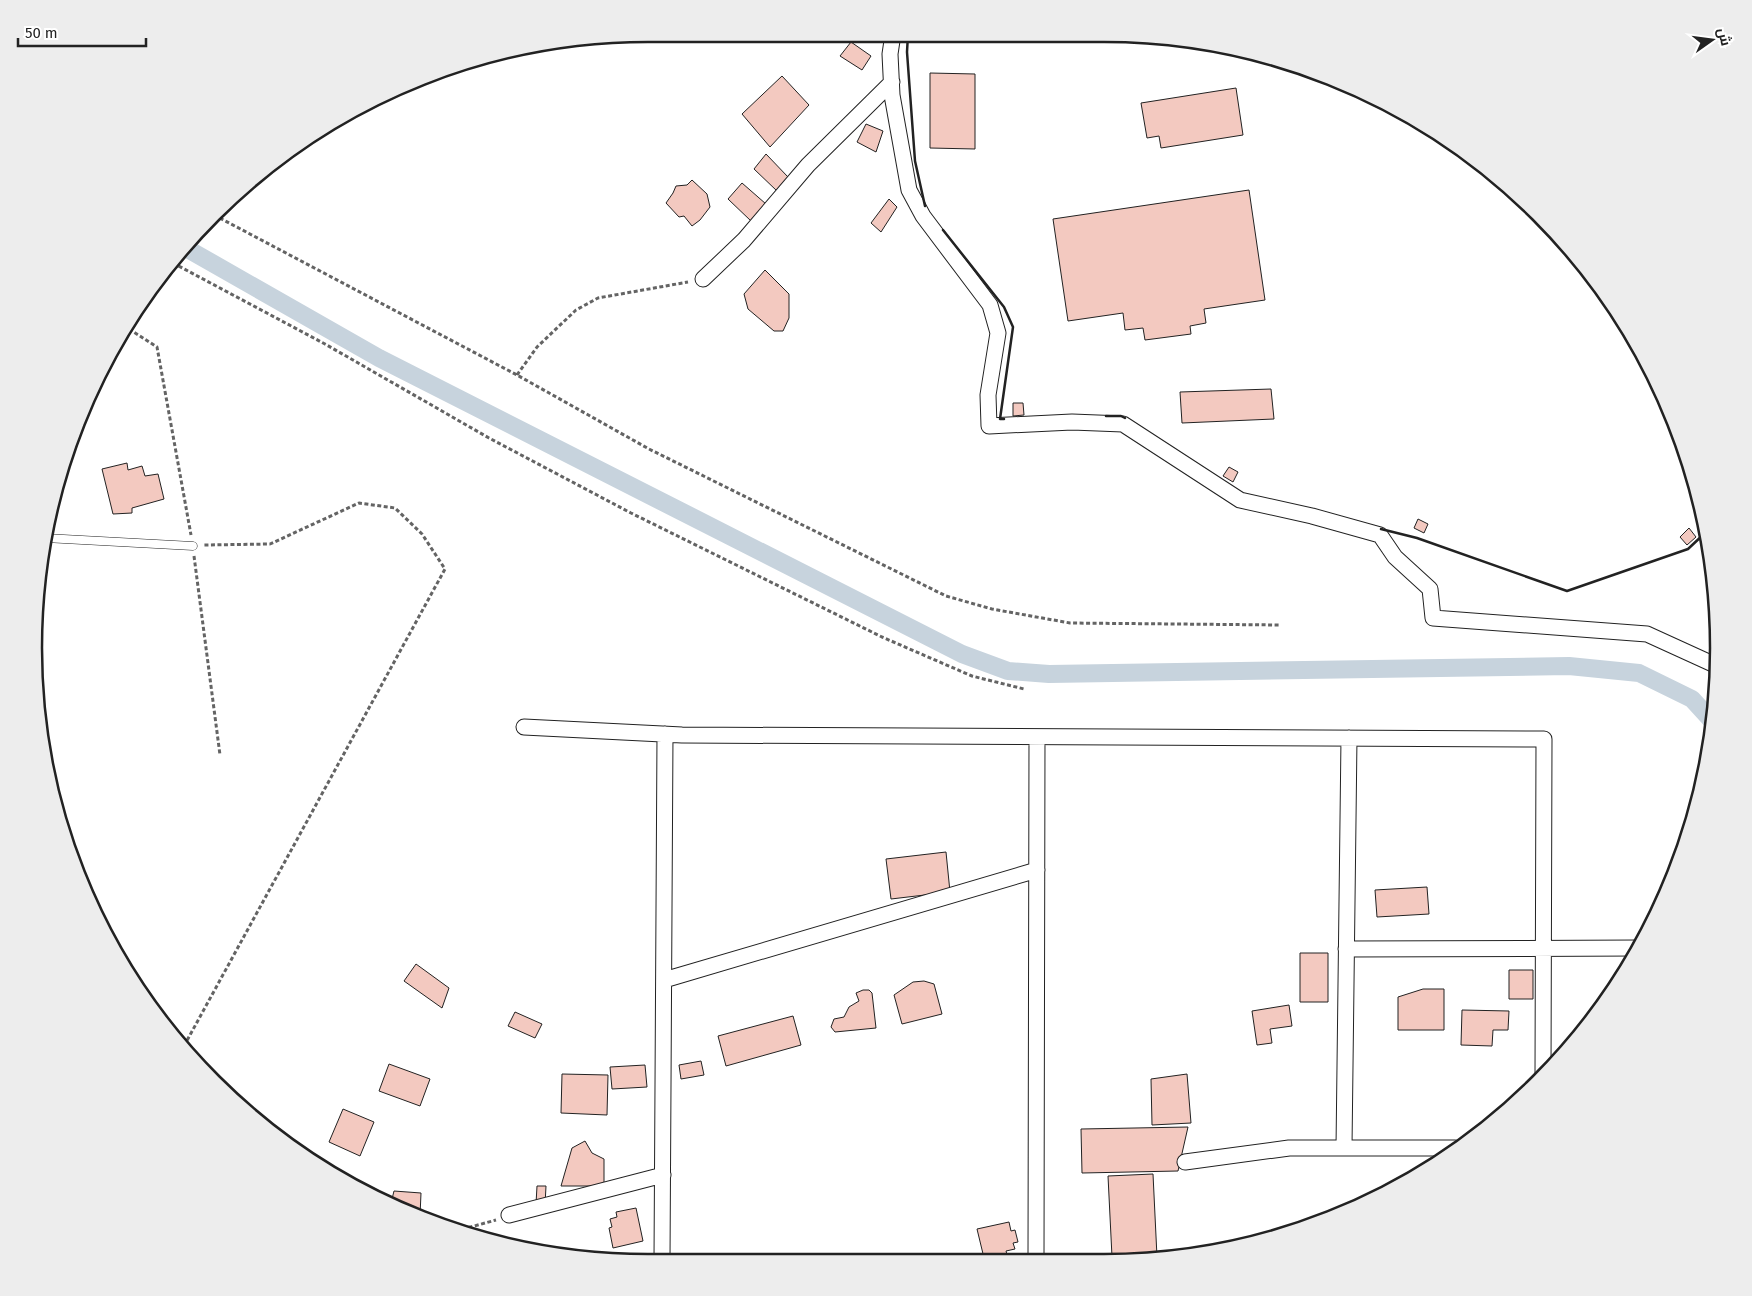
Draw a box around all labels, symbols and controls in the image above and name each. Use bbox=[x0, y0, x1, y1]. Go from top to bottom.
scale bar bbox=[18, 15, 145, 47]
north arrow bbox=[1687, 15, 1737, 65]
text: 50 m bbox=[25, 24, 58, 42]
text: ش bbox=[1714, 26, 1735, 48]

